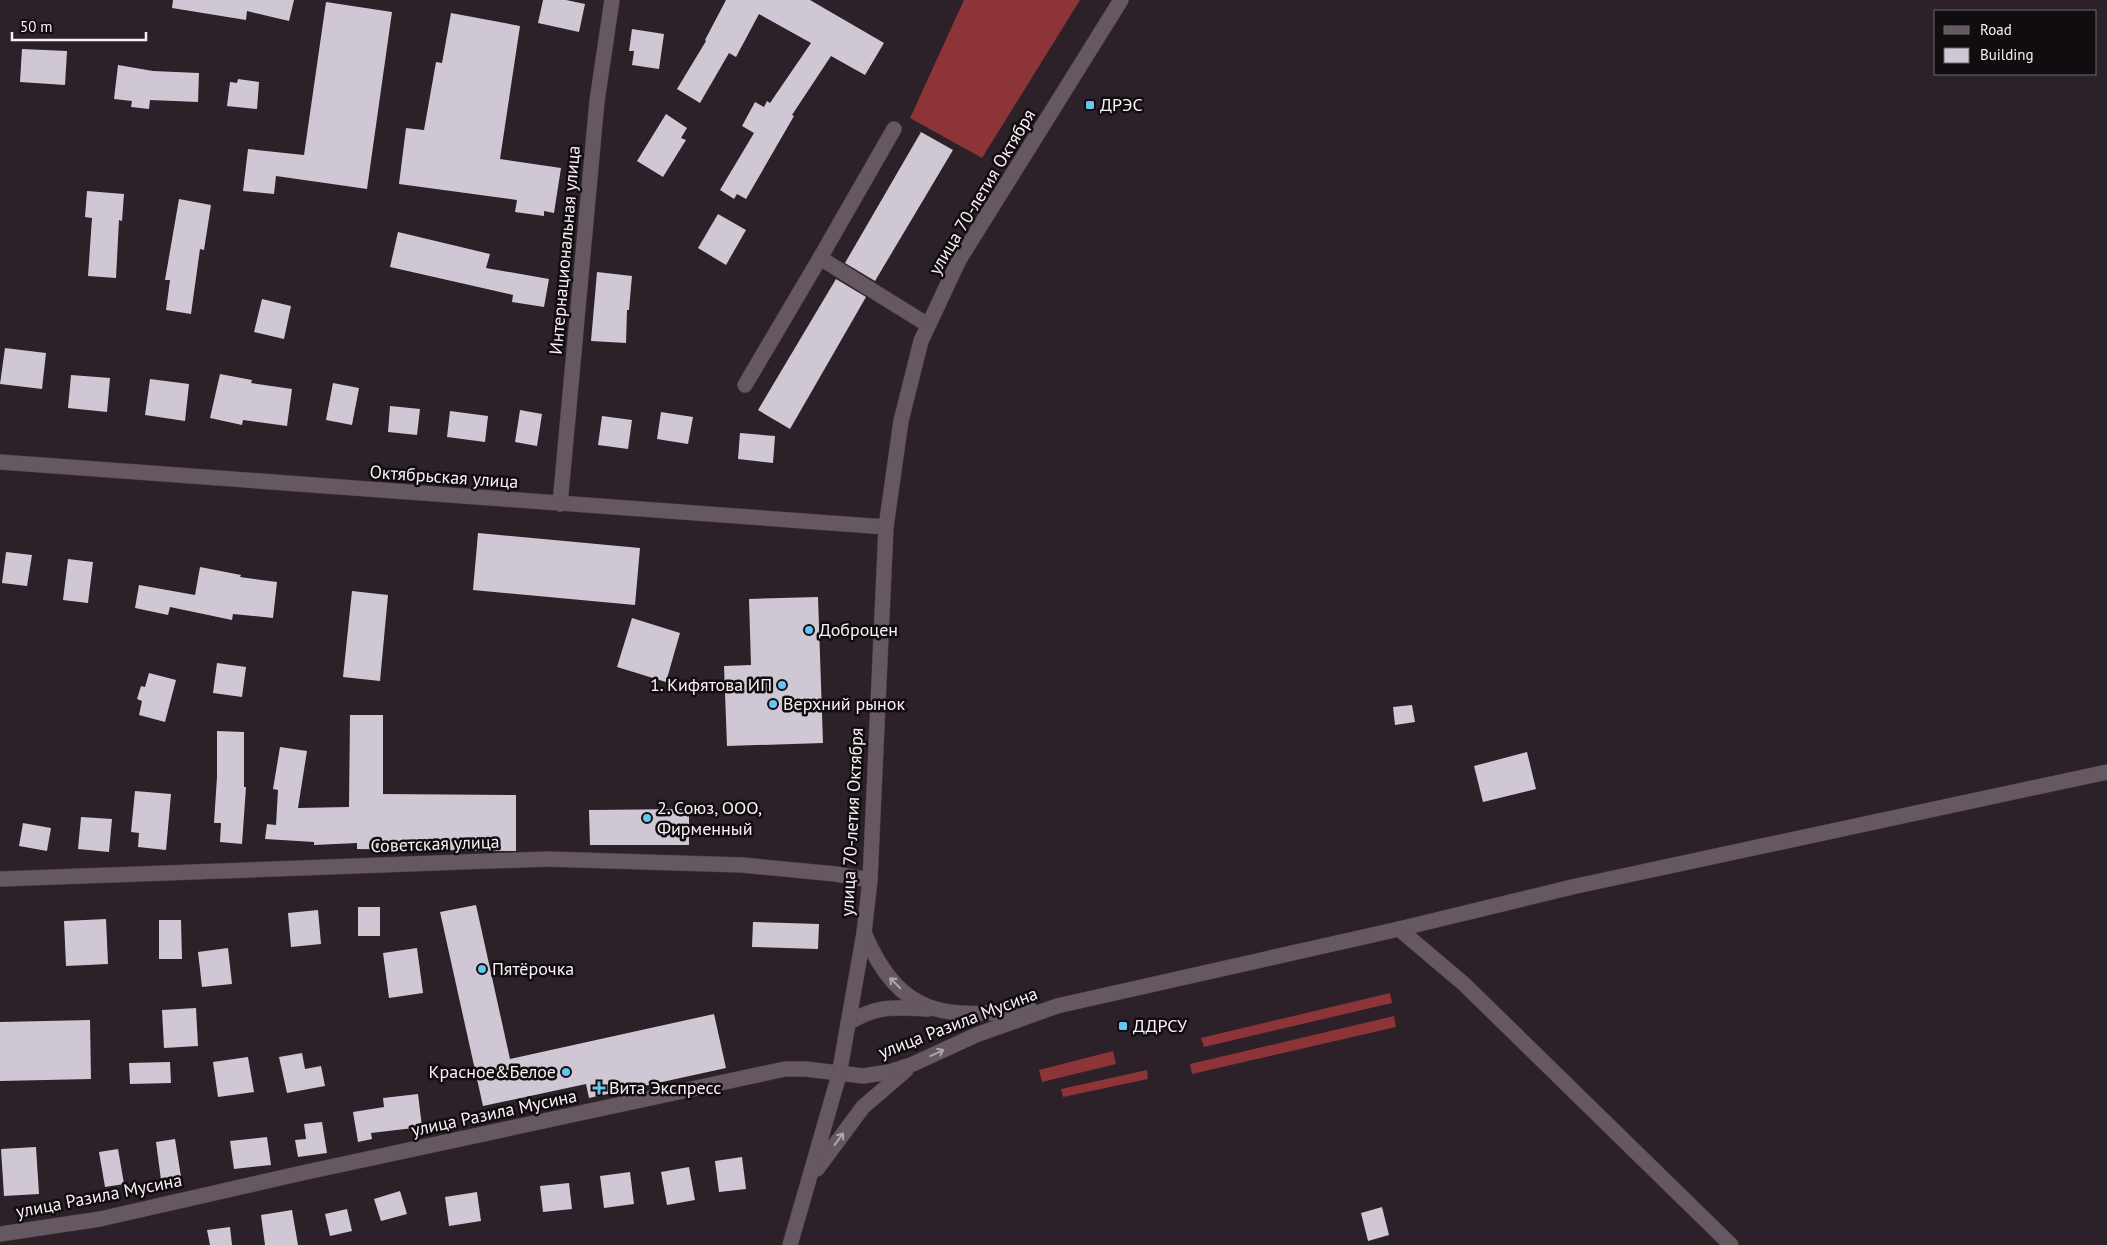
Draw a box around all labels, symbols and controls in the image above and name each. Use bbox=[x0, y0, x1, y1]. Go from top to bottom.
scale bar bbox=[12, 10, 146, 42]
legend bbox=[1934, 10, 2097, 75]
text: 50 m bbox=[20, 17, 53, 36]
text: Road bbox=[1980, 20, 2012, 39]
text: Building bbox=[1980, 45, 2034, 64]
place label: ДРЭС bbox=[1100, 93, 1143, 116]
marker: ДРЭС bbox=[1084, 99, 1096, 111]
street label: улица 70-летия Октября bbox=[923, 105, 1040, 279]
street label: Интернациональная улица bbox=[544, 145, 585, 355]
street label: Октябрьская улица bbox=[369, 460, 519, 493]
place label: Доброцен bbox=[819, 618, 898, 641]
marker: Доброцен bbox=[803, 624, 815, 636]
place label: 1. Кифятова ИП bbox=[650, 673, 772, 696]
marker: 1. Кифятова ИП bbox=[776, 679, 788, 691]
place label: Верхний рынок bbox=[783, 692, 905, 715]
marker: Верхний рынок bbox=[767, 698, 779, 710]
street label: улица 70-летия Октября bbox=[835, 727, 868, 917]
place label: 2. Союз, ООО, Фирменный bbox=[657, 796, 762, 840]
marker: 2. Союз, ООО, Фирменный bbox=[641, 812, 653, 824]
street label: Советская улица bbox=[370, 830, 500, 857]
place label: Пятёрочка bbox=[492, 957, 574, 980]
marker: Пятёрочка bbox=[476, 963, 488, 975]
one-way arrow bbox=[888, 977, 901, 989]
street label: улица Разила Мусина bbox=[875, 982, 1041, 1063]
place label: ДДРСУ bbox=[1133, 1014, 1187, 1037]
marker: ДДРСУ bbox=[1117, 1020, 1129, 1032]
one-way arrow bbox=[929, 1048, 944, 1058]
place label: Красное&Белое bbox=[429, 1060, 556, 1083]
marker: Красное&Белое bbox=[560, 1066, 572, 1078]
place label: Вита Экспресс bbox=[609, 1076, 721, 1099]
marker: Вита Экспресс bbox=[593, 1082, 605, 1094]
street label: улица Разила Мусина bbox=[409, 1084, 579, 1141]
one-way arrow bbox=[833, 1133, 844, 1146]
street label: улица Разила Мусина bbox=[14, 1168, 184, 1223]

